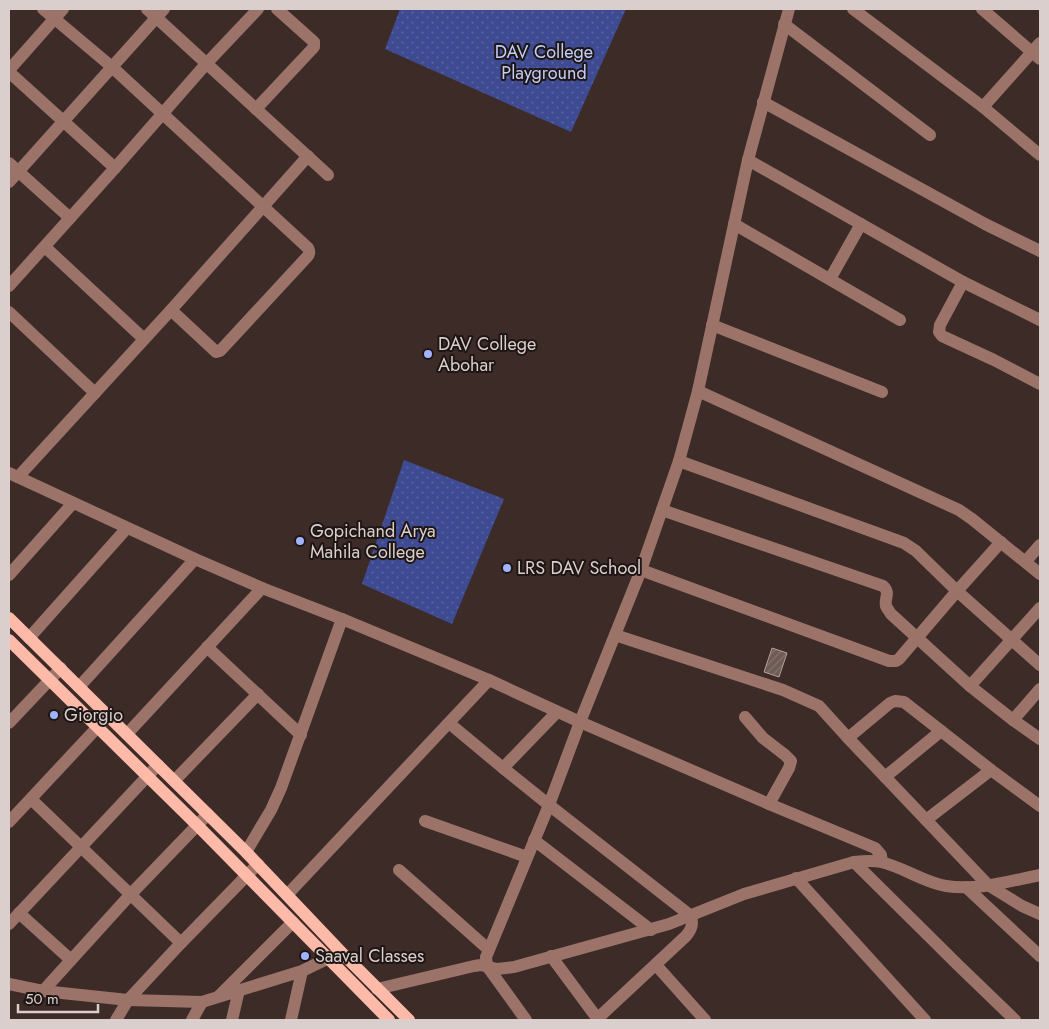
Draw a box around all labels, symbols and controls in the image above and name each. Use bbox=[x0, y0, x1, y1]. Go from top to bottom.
park label: DAV College Playground bbox=[495, 39, 593, 86]
place label: DAV College Abohar bbox=[438, 331, 536, 378]
marker: DAV College Abohar bbox=[422, 348, 434, 360]
place label: Gopichand Arya Mahila College bbox=[310, 518, 436, 565]
marker: Gopichand Arya Mahila College bbox=[294, 535, 306, 547]
place label: LRS DAV School bbox=[517, 555, 641, 581]
marker: LRS DAV School bbox=[501, 562, 513, 574]
place label: Giorgio bbox=[64, 702, 123, 728]
marker: Giorgio bbox=[48, 709, 60, 721]
place label: Saaval Classes bbox=[315, 943, 424, 969]
marker: Saaval Classes bbox=[299, 950, 311, 962]
scale bar bbox=[18, 982, 98, 1014]
text: 50 m bbox=[25, 988, 59, 1010]

